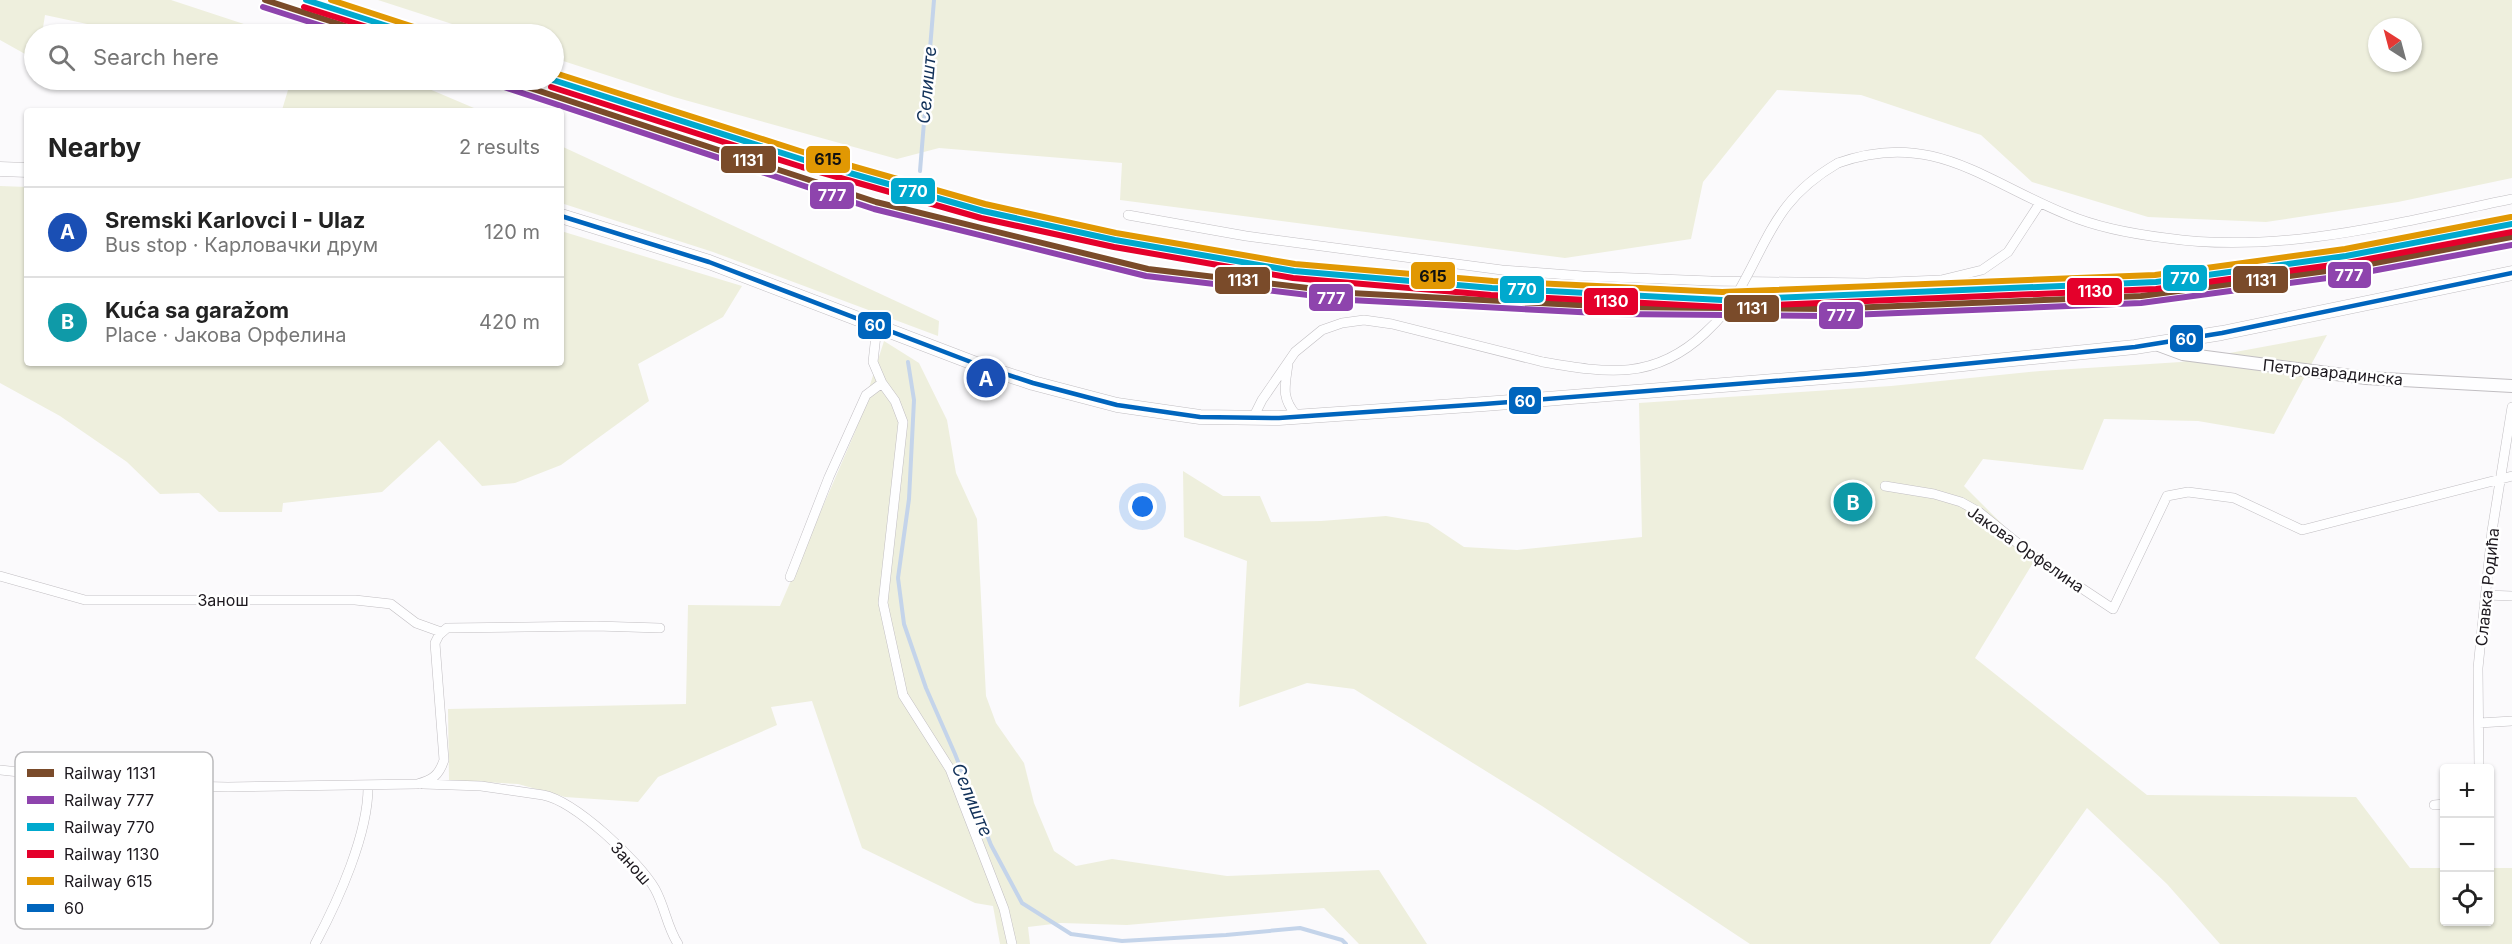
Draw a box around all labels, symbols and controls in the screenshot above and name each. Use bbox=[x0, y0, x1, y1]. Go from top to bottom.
north arrow bbox=[2368, 18, 2422, 72]
search box bbox=[24, 24, 564, 90]
icon: search bbox=[45, 41, 78, 74]
text: Search here bbox=[93, 44, 219, 70]
water label: Селиште bbox=[913, 45, 940, 125]
text: Nearby bbox=[48, 132, 141, 163]
text: 2 results bbox=[459, 135, 540, 159]
line badge: 1131 bbox=[720, 145, 777, 174]
line badge: 615 bbox=[805, 145, 851, 174]
text: 615 bbox=[814, 149, 842, 169]
text: 1131 bbox=[732, 150, 764, 170]
line badge: 770 bbox=[890, 177, 936, 205]
line badge: 777 bbox=[809, 181, 855, 210]
text: 770 bbox=[898, 181, 928, 201]
text: 777 bbox=[818, 185, 846, 205]
text: Sremski Karlovci I - Ulaz bbox=[105, 207, 365, 233]
text: A bbox=[60, 220, 75, 244]
text: 120 m bbox=[484, 220, 540, 244]
text: Bus stop · Карловачки друм bbox=[105, 233, 378, 257]
line badge: 615 bbox=[1410, 261, 1456, 290]
line badge: 777 bbox=[2327, 261, 2372, 289]
line badge: 770 bbox=[2162, 264, 2208, 292]
line badge: 1131 bbox=[2232, 265, 2289, 294]
text: 777 bbox=[2335, 265, 2363, 285]
line badge: 1131 bbox=[1214, 266, 1271, 295]
text: 615 bbox=[1419, 266, 1447, 286]
text: 770 bbox=[2170, 268, 2200, 288]
text: 1131 bbox=[1227, 270, 1259, 290]
text: 1131 bbox=[2245, 270, 2277, 290]
line badge: 770 bbox=[1499, 275, 1545, 304]
line badge: 1130 bbox=[2066, 277, 2123, 306]
text: 770 bbox=[1507, 279, 1537, 299]
text: 1130 bbox=[2078, 281, 2113, 301]
line badge: 777 bbox=[1308, 283, 1354, 312]
line badge: 1130 bbox=[1583, 287, 1639, 316]
text: 777 bbox=[1317, 288, 1345, 308]
text: 1130 bbox=[1594, 291, 1629, 311]
line badge: 1131 bbox=[1723, 294, 1780, 323]
text: Kuća sa garažom bbox=[105, 297, 289, 323]
text: 1131 bbox=[1736, 298, 1768, 318]
line badge: 777 bbox=[1818, 301, 1864, 330]
text: 777 bbox=[1827, 305, 1855, 325]
text: B bbox=[61, 310, 74, 334]
text: 420 m bbox=[479, 310, 540, 334]
line badge: 60 bbox=[857, 311, 892, 340]
text: 60 bbox=[864, 315, 886, 335]
text: Place · Јакова Орфелина bbox=[105, 323, 347, 347]
line badge: 60 bbox=[2169, 324, 2204, 353]
text: 60 bbox=[2175, 329, 2197, 349]
street label: Петроварадинска bbox=[2262, 355, 2404, 389]
pin: A bbox=[966, 356, 1006, 400]
line badge: 60 bbox=[1508, 386, 1542, 415]
text: 60 bbox=[1514, 391, 1536, 411]
pin: B bbox=[1834, 480, 1872, 524]
your location bbox=[1128, 492, 1157, 521]
street label: Јакова Орфелина bbox=[1964, 501, 2088, 597]
street label: Славка Родића bbox=[2471, 527, 2503, 647]
street label: Занош bbox=[197, 590, 249, 610]
legend bbox=[15, 752, 213, 929]
water label: Селиште bbox=[948, 760, 997, 840]
text: Railway 1131 bbox=[64, 763, 156, 783]
map controls bbox=[2440, 764, 2494, 926]
button: + bbox=[2440, 764, 2494, 818]
text: Railway 777 bbox=[64, 790, 154, 810]
text: Railway 770 bbox=[64, 817, 155, 837]
button: − bbox=[2440, 818, 2494, 872]
street label: Занош bbox=[606, 837, 656, 889]
text: Railway 1130 bbox=[64, 844, 159, 864]
text: Railway 615 bbox=[64, 871, 152, 891]
button: locate bbox=[2440, 872, 2494, 926]
text: 60 bbox=[64, 898, 84, 918]

